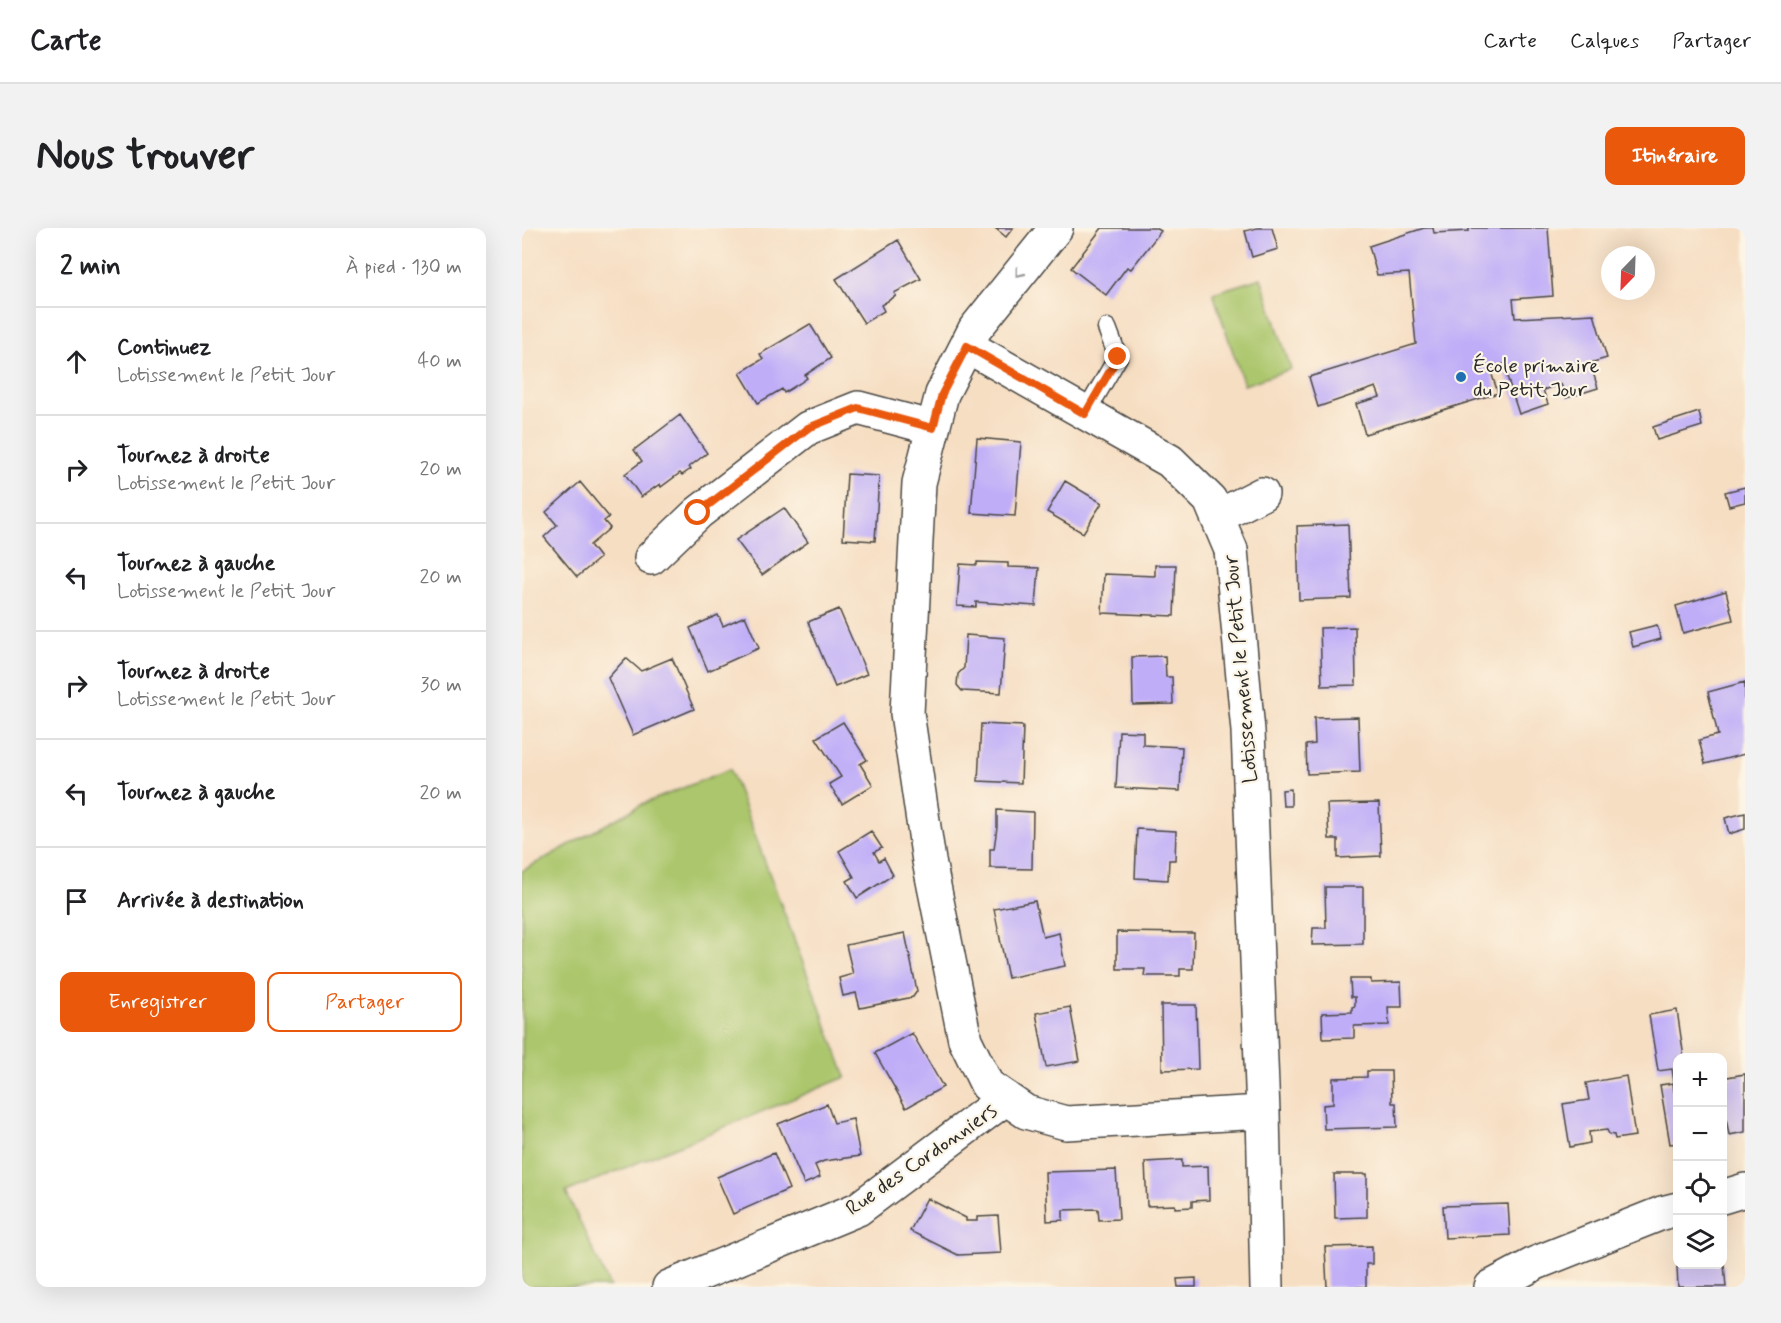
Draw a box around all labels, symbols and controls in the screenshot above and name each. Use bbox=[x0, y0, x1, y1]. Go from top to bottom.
text: Carte bbox=[30, 23, 102, 60]
text: Carte bbox=[1483, 27, 1537, 55]
text: Calques bbox=[1570, 27, 1639, 55]
text: Partager bbox=[1672, 27, 1751, 55]
button: Itinéraire bbox=[1605, 127, 1745, 185]
text: Nous trouver bbox=[36, 129, 254, 184]
north arrow bbox=[1601, 246, 1655, 300]
text: 2 min bbox=[60, 250, 121, 284]
text: À pied · 130 m bbox=[346, 254, 462, 281]
one-way arrow bbox=[1015, 266, 1026, 277]
text: Continuez bbox=[117, 334, 211, 362]
route end bbox=[1104, 343, 1130, 369]
icon: ahead bbox=[60, 345, 93, 378]
text: 40 m bbox=[418, 348, 462, 375]
place label: École primaire du Petit Jour bbox=[1473, 352, 1600, 404]
text: Lotissement le Petit Jour bbox=[117, 362, 335, 389]
marker: École primaire du Petit Jour bbox=[1454, 370, 1468, 384]
text: Tournez à droite bbox=[117, 442, 270, 470]
icon: right bbox=[60, 453, 93, 486]
text: 20 m bbox=[419, 456, 462, 483]
text: Lotissement le Petit Jour bbox=[117, 470, 335, 497]
route start bbox=[684, 499, 710, 525]
text: Tournez à gauche bbox=[117, 550, 275, 578]
street label: Lotissement le Petit Jour bbox=[1217, 553, 1265, 784]
icon: left bbox=[60, 561, 93, 594]
text: 20 m bbox=[419, 564, 462, 591]
text: Lotissement le Petit Jour bbox=[117, 578, 335, 605]
text: Tournez à droite bbox=[117, 658, 270, 686]
icon: right bbox=[60, 669, 93, 702]
text: 30 m bbox=[420, 672, 462, 699]
text: Lotissement le Petit Jour bbox=[117, 686, 335, 713]
icon: left bbox=[60, 777, 93, 810]
text: Tournez à gauche bbox=[117, 779, 275, 807]
text: 20 m bbox=[419, 780, 462, 807]
icon: arrive bbox=[60, 885, 93, 918]
text: Arrivée à destination bbox=[117, 887, 304, 915]
button: Enregistrer bbox=[60, 972, 255, 1032]
button: Partager bbox=[267, 972, 462, 1032]
map controls bbox=[1673, 1053, 1727, 1269]
button: + bbox=[1673, 1053, 1727, 1107]
street label: Rue des Cordonniers bbox=[840, 1097, 1003, 1223]
button: − bbox=[1673, 1107, 1727, 1161]
button: locate bbox=[1673, 1161, 1727, 1215]
button: layers bbox=[1673, 1215, 1727, 1269]

